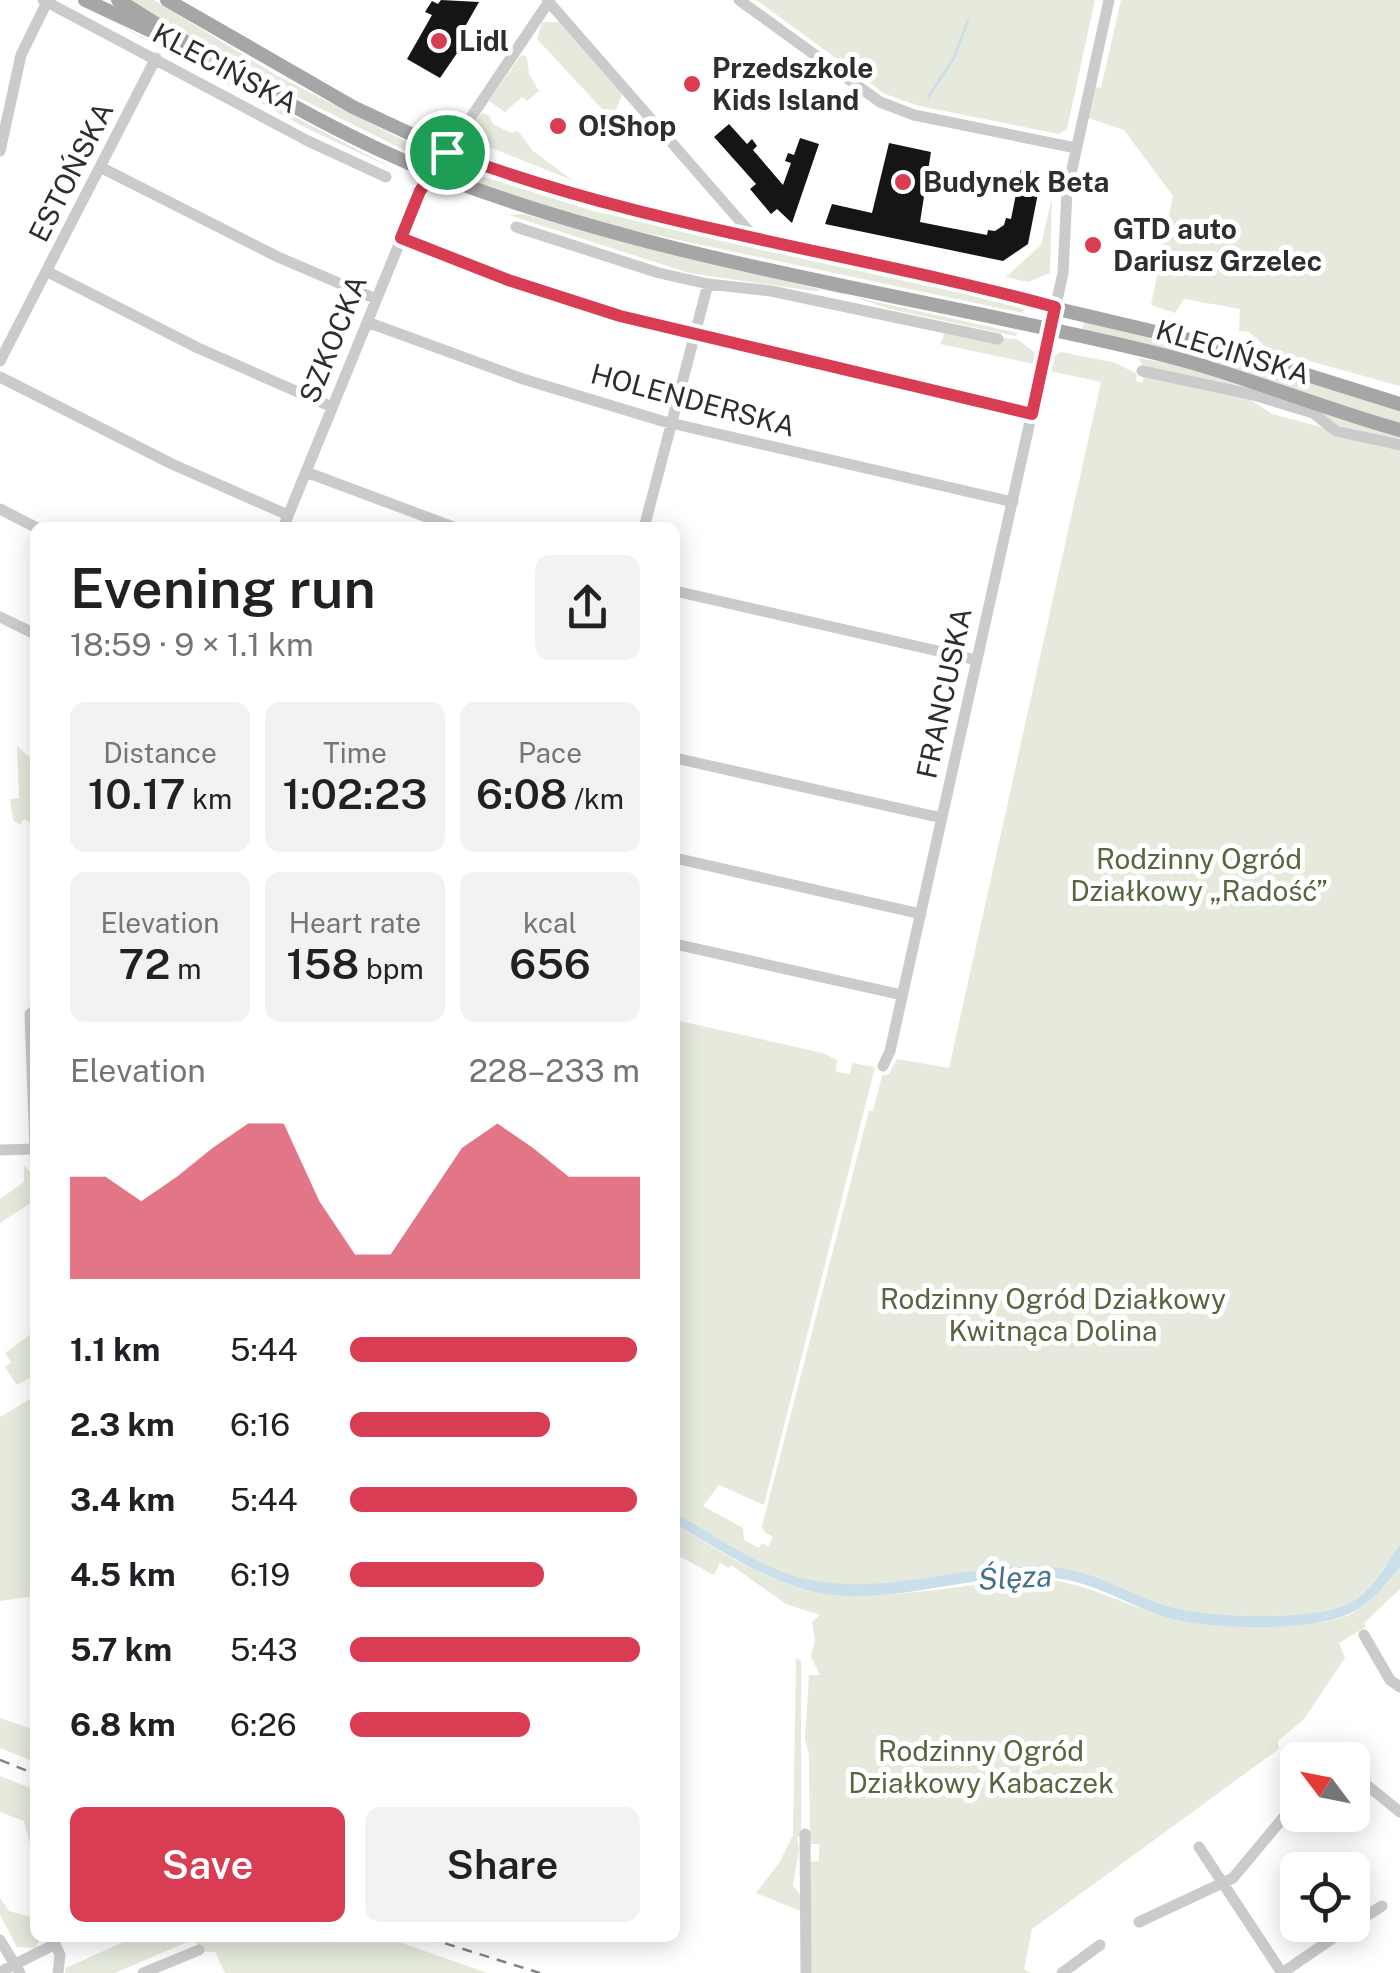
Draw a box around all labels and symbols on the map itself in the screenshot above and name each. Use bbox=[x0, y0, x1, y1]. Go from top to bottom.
street label: KLECIŃSKA bbox=[147, 16, 303, 119]
place label: Lidl bbox=[459, 24, 509, 57]
marker: Lidl bbox=[428, 30, 450, 52]
place label: Przedszkole Kids Island bbox=[712, 51, 873, 116]
marker: Przedszkole Kids Island bbox=[681, 73, 703, 95]
street label: ESTOŃSKA bbox=[21, 97, 120, 247]
place label: O!Shop bbox=[578, 109, 676, 142]
pin bbox=[405, 110, 490, 195]
marker: O!Shop bbox=[547, 115, 569, 137]
place label: Budynek Beta bbox=[923, 165, 1109, 198]
marker: Budynek Beta bbox=[892, 171, 914, 193]
place label: GTD auto Dariusz Grzelec bbox=[1113, 212, 1322, 277]
marker: GTD auto Dariusz Grzelec bbox=[1082, 234, 1104, 256]
street label: SZKOCKA bbox=[292, 270, 373, 407]
street label: KLECIŃSKA bbox=[1152, 313, 1314, 391]
street label: HOLENDERSKA bbox=[587, 356, 799, 443]
street label: FRANCUSKA bbox=[909, 605, 978, 781]
park label: Rodzinny Ogród Działkowy „Radość” bbox=[1070, 842, 1328, 907]
park label: Rodzinny Ogród Działkowy Kwitnąca Dolina bbox=[880, 1282, 1226, 1347]
water label: Ślęza bbox=[977, 1557, 1053, 1597]
park label: Rodzinny Ogród Działkowy Kabaczek bbox=[848, 1734, 1114, 1799]
north arrow bbox=[1280, 1742, 1370, 1832]

